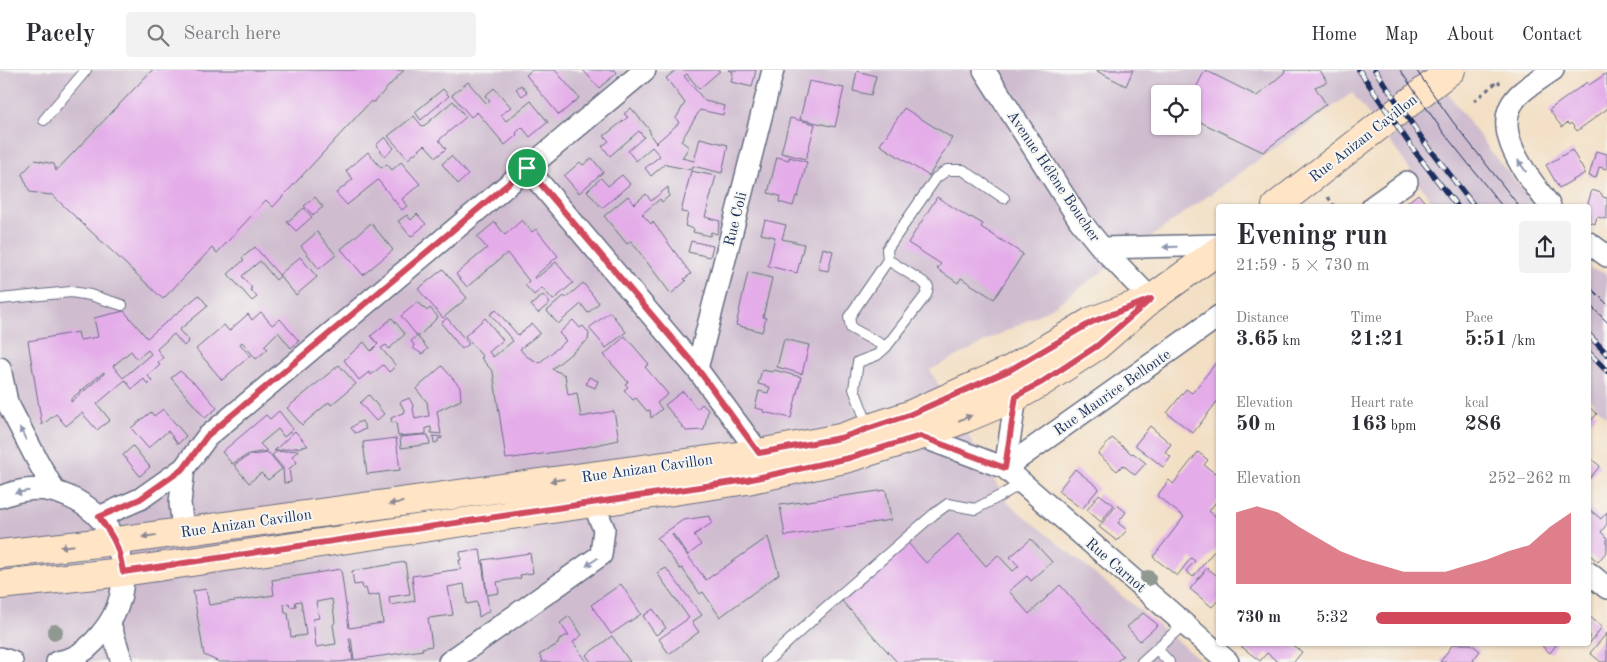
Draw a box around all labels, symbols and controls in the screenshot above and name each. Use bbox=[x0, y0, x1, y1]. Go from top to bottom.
search box bbox=[126, 12, 476, 57]
icon: search bbox=[144, 21, 172, 49]
text: Pacely bbox=[25, 23, 96, 47]
text: Search here bbox=[184, 25, 281, 44]
text: Home bbox=[1311, 26, 1357, 44]
text: Map bbox=[1385, 26, 1418, 44]
text: About bbox=[1446, 26, 1494, 44]
text: Contact bbox=[1522, 26, 1582, 44]
map controls bbox=[1151, 85, 1201, 135]
button: locate bbox=[1151, 85, 1201, 135]
street label: Rue Anizan Cavillon bbox=[1307, 93, 1421, 186]
street label: Avenue Hélène Boucher bbox=[1003, 109, 1102, 245]
pin bbox=[506, 147, 548, 189]
icon: arrive bbox=[513, 154, 541, 182]
one-way arrow bbox=[1517, 159, 1527, 173]
street label: Rue Coli bbox=[722, 191, 750, 248]
button: share bbox=[1519, 221, 1571, 273]
text: Evening run bbox=[1236, 223, 1388, 251]
one-way arrow bbox=[1162, 243, 1178, 251]
text: 21:59 · 5 × 730 m bbox=[1236, 258, 1369, 274]
text: Distance bbox=[1236, 311, 1289, 325]
text: Time bbox=[1350, 311, 1382, 325]
text: Pace bbox=[1465, 311, 1493, 325]
text: 3.65 bbox=[1236, 329, 1278, 350]
text: 21:21 bbox=[1350, 329, 1405, 350]
text: 5:51 bbox=[1465, 329, 1507, 350]
text: km bbox=[1278, 334, 1301, 348]
text: /km bbox=[1507, 334, 1536, 348]
street label: Rue Maurice Bellonte bbox=[1052, 347, 1174, 439]
text: Elevation bbox=[1236, 396, 1293, 410]
text: Heart rate bbox=[1350, 396, 1413, 410]
text: kcal bbox=[1465, 396, 1489, 410]
one-way arrow bbox=[958, 414, 972, 422]
text: 50 bbox=[1236, 414, 1260, 435]
text: 163 bbox=[1350, 414, 1387, 435]
text: 286 bbox=[1465, 414, 1501, 435]
text: m bbox=[1260, 419, 1275, 433]
text: bpm bbox=[1387, 419, 1416, 433]
one-way arrow bbox=[19, 427, 27, 441]
street label: Rue Anizan Cavillon bbox=[581, 453, 714, 486]
text: Elevation bbox=[1236, 471, 1301, 487]
text: 252–262 m bbox=[1488, 471, 1571, 487]
one-way arrow bbox=[549, 477, 565, 485]
one-way arrow bbox=[14, 488, 30, 496]
one-way arrow bbox=[388, 499, 404, 507]
street label: Rue Anizan Cavillon bbox=[180, 508, 313, 541]
one-way arrow bbox=[141, 532, 157, 540]
street label: Rue Carnot bbox=[1082, 536, 1148, 596]
one-way arrow bbox=[59, 542, 75, 550]
one-way arrow bbox=[585, 557, 598, 567]
text: 730 m bbox=[1236, 610, 1281, 626]
text: 5:32 bbox=[1316, 610, 1348, 626]

